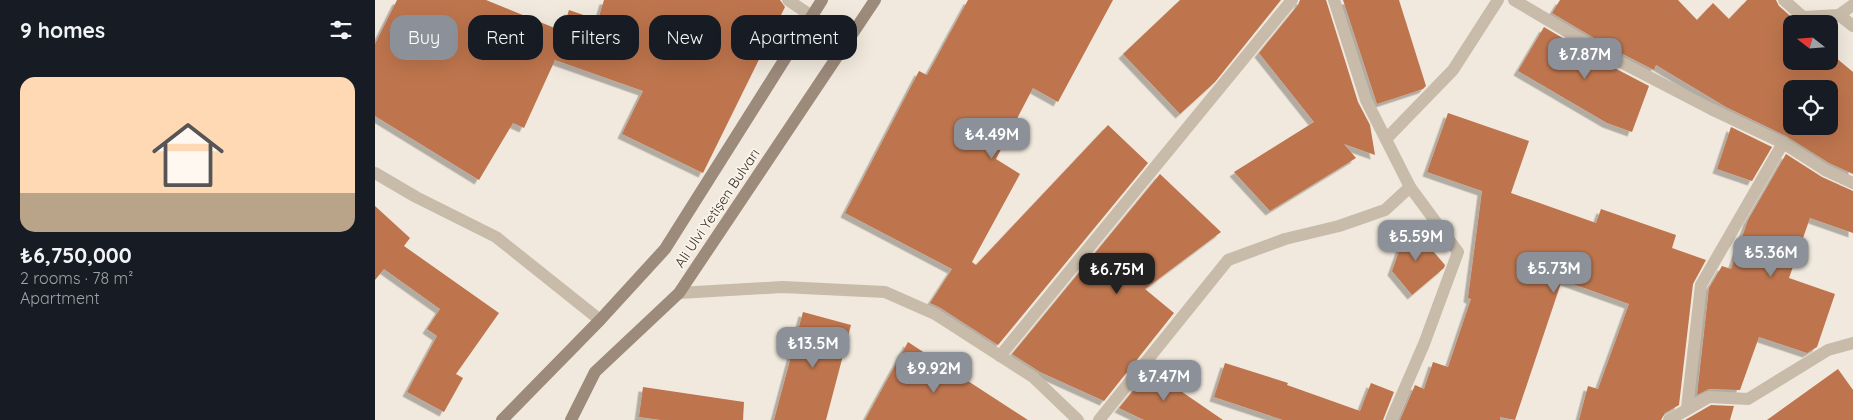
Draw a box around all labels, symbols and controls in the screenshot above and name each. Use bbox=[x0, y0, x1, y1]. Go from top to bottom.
chip: Buy bbox=[390, 15, 458, 60]
chip: Rent bbox=[468, 15, 543, 60]
chip: Filters bbox=[553, 15, 639, 60]
chip: New bbox=[649, 15, 721, 60]
chip: Apartment bbox=[731, 15, 857, 60]
north arrow bbox=[1783, 15, 1837, 70]
map controls bbox=[1783, 15, 1838, 135]
icon: filters bbox=[327, 16, 355, 44]
text: 9 homes bbox=[20, 17, 105, 43]
pin: ₺7.87M bbox=[1544, 38, 1626, 80]
text: ₺7.87M bbox=[1559, 44, 1611, 64]
button: locate bbox=[1783, 80, 1838, 135]
icon: home bbox=[143, 110, 233, 200]
pin: ₺4.49M bbox=[951, 118, 1033, 160]
text: ₺4.49M bbox=[965, 124, 1019, 144]
street label: Ali Ulvi Yetişen Bulvarı bbox=[670, 145, 764, 271]
pin: ₺5.59M bbox=[1375, 220, 1457, 262]
text: ₺5.59M bbox=[1389, 226, 1443, 246]
pin: ₺5.36M bbox=[1730, 236, 1812, 278]
text: ₺6,750,000 bbox=[20, 242, 132, 268]
text: ₺5.36M bbox=[1744, 242, 1798, 262]
pin: ₺6.75M bbox=[1076, 252, 1158, 295]
pin: ₺5.73M bbox=[1513, 252, 1595, 294]
text: ₺5.73M bbox=[1527, 258, 1581, 278]
text: ₺6.75M bbox=[1090, 259, 1144, 279]
text: 2 rooms · 78 m² bbox=[20, 268, 133, 288]
text: Apartment bbox=[20, 288, 100, 308]
pin: ₺13.5M bbox=[772, 326, 854, 369]
text: ₺13.5M bbox=[787, 333, 839, 353]
pin: ₺9.92M bbox=[893, 352, 975, 394]
text: ₺9.92M bbox=[907, 358, 961, 378]
pin: ₺7.47M bbox=[1123, 360, 1205, 402]
text: ₺7.47M bbox=[1138, 366, 1190, 386]

